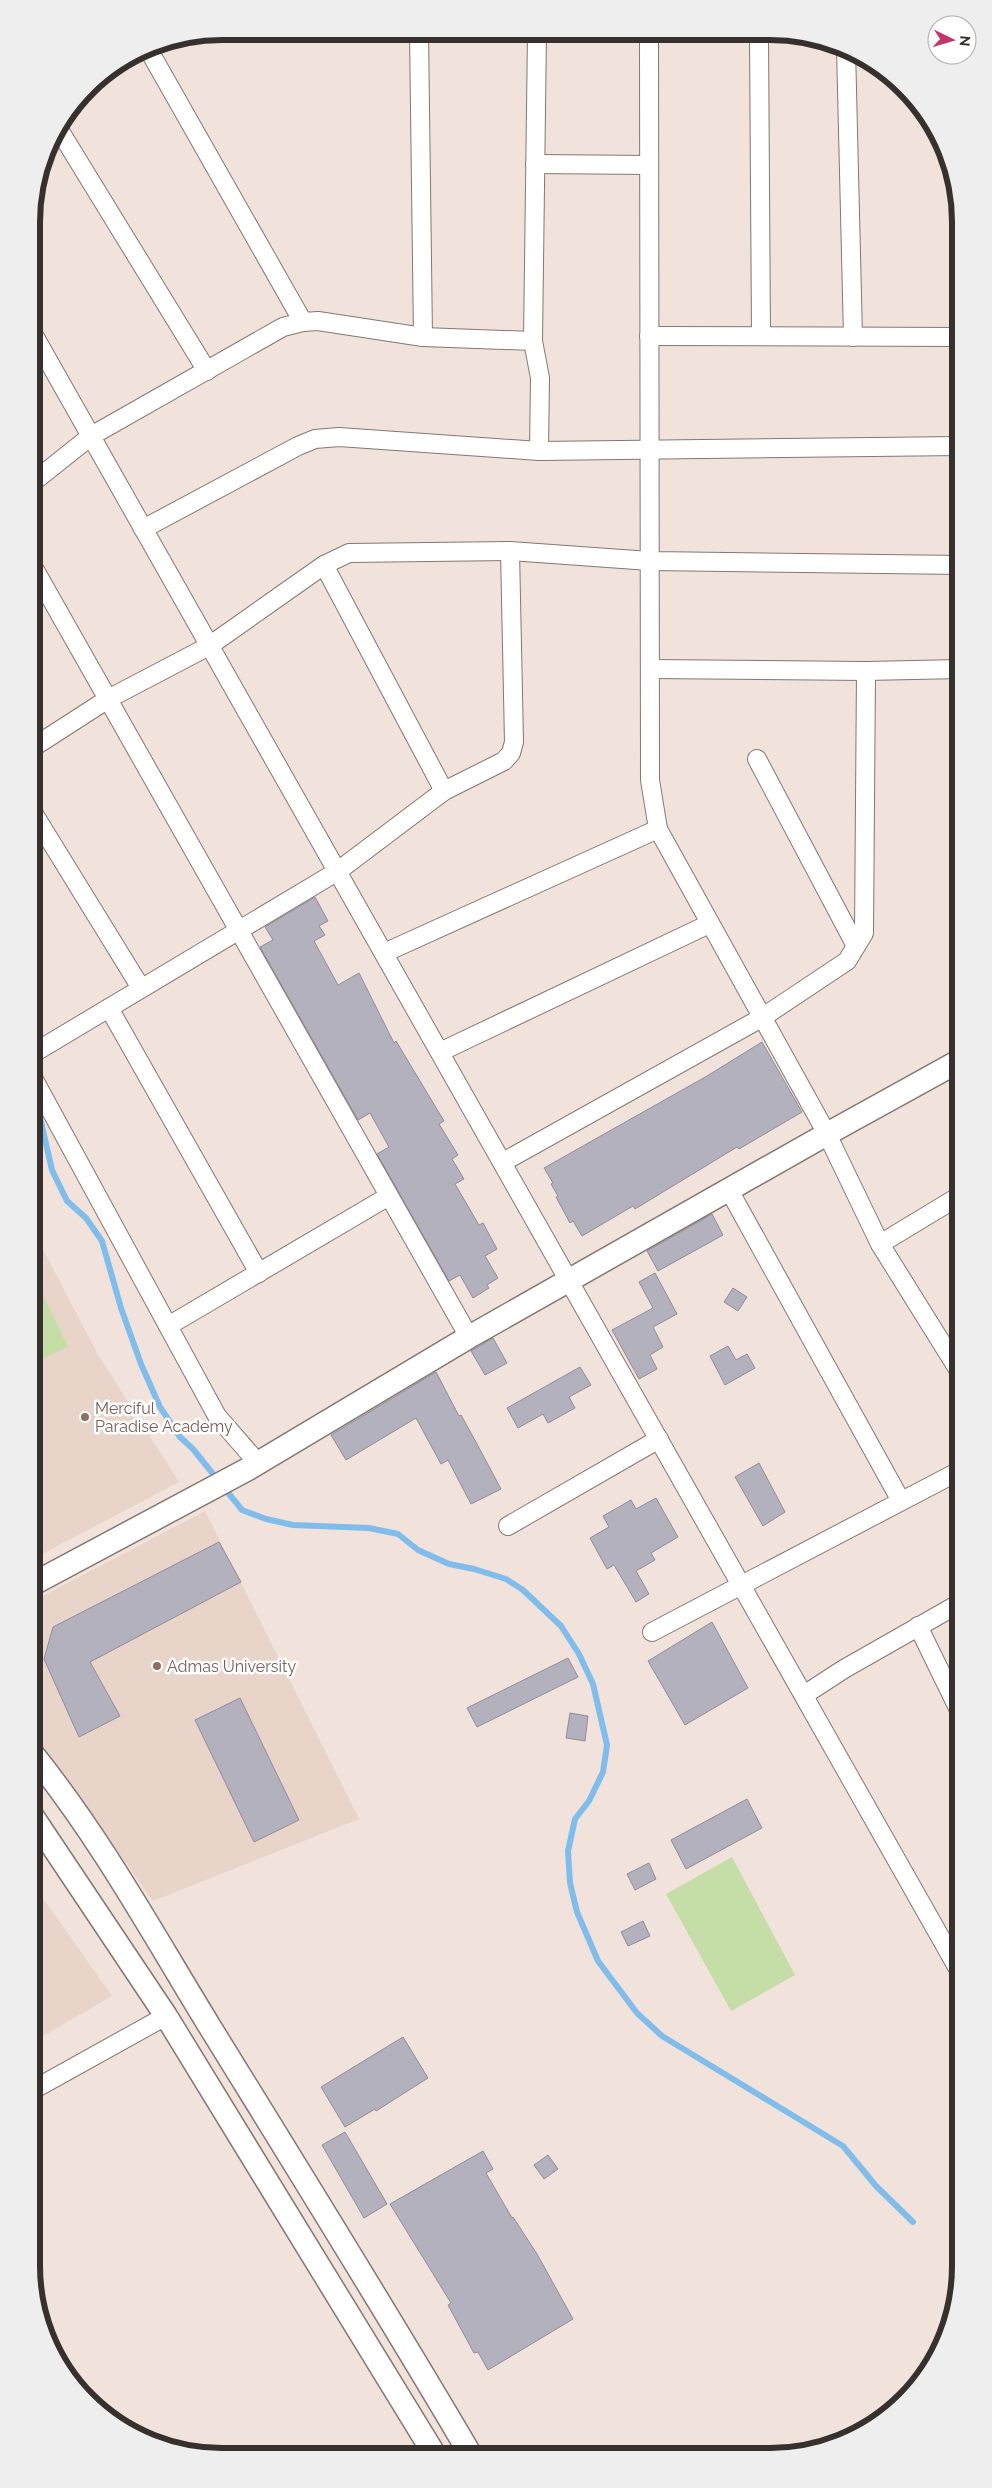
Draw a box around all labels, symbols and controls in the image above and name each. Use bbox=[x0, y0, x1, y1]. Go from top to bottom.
north arrow bbox=[927, 15, 977, 65]
text: N bbox=[957, 35, 973, 47]
place label: Merciful Paradise Academy bbox=[95, 1399, 233, 1436]
marker: Merciful Paradise Academy bbox=[79, 1411, 91, 1423]
place label: Admas University bbox=[167, 1657, 296, 1676]
marker: Admas University bbox=[151, 1660, 163, 1672]

